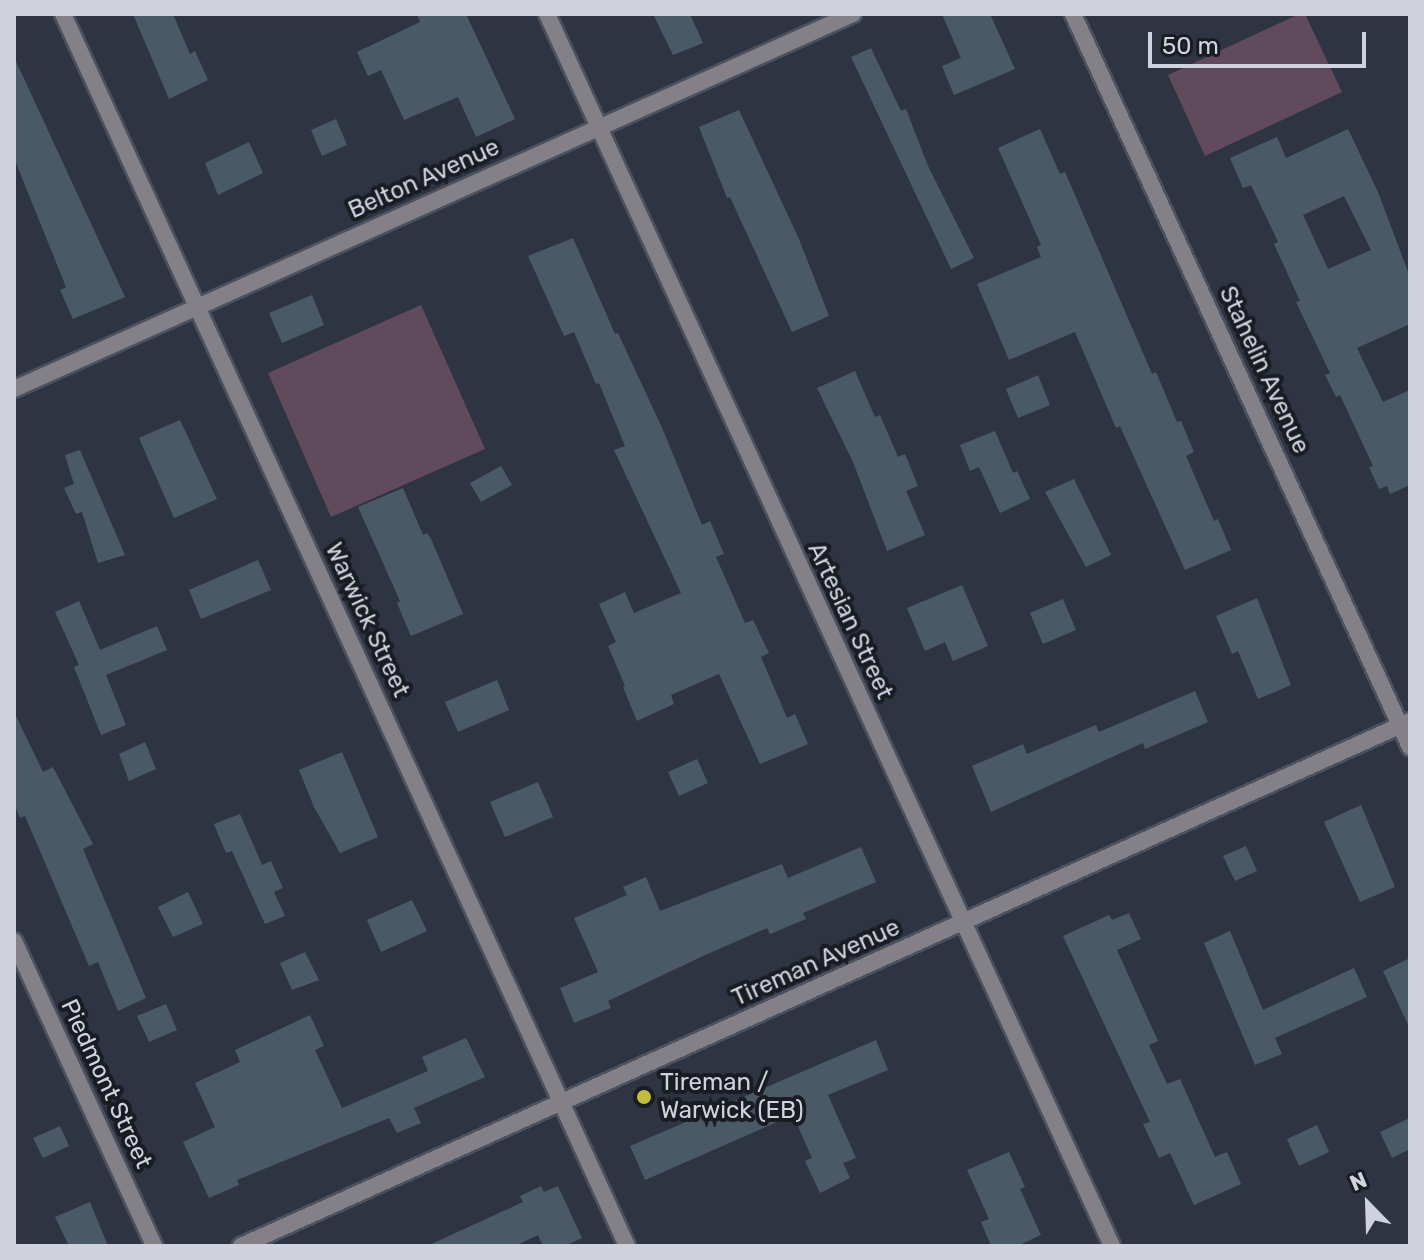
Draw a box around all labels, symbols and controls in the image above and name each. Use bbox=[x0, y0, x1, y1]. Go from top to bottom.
scale bar bbox=[1152, 16, 1370, 66]
text: 50 m bbox=[1162, 32, 1219, 60]
street label: Belton Avenue bbox=[344, 133, 504, 225]
street label: Stahelin Avenue bbox=[1213, 282, 1315, 458]
street label: Warwick Street bbox=[319, 538, 415, 702]
street label: Artesian Street bbox=[801, 538, 899, 704]
street label: Tireman Avenue bbox=[727, 913, 905, 1013]
street label: Piedmont Street bbox=[54, 995, 158, 1173]
place label: Tireman / Warwick (EB) bbox=[660, 1069, 804, 1125]
marker: Tireman / Warwick (EB) bbox=[635, 1088, 653, 1106]
north arrow bbox=[1328, 1164, 1408, 1244]
text: N bbox=[1346, 1166, 1371, 1197]

